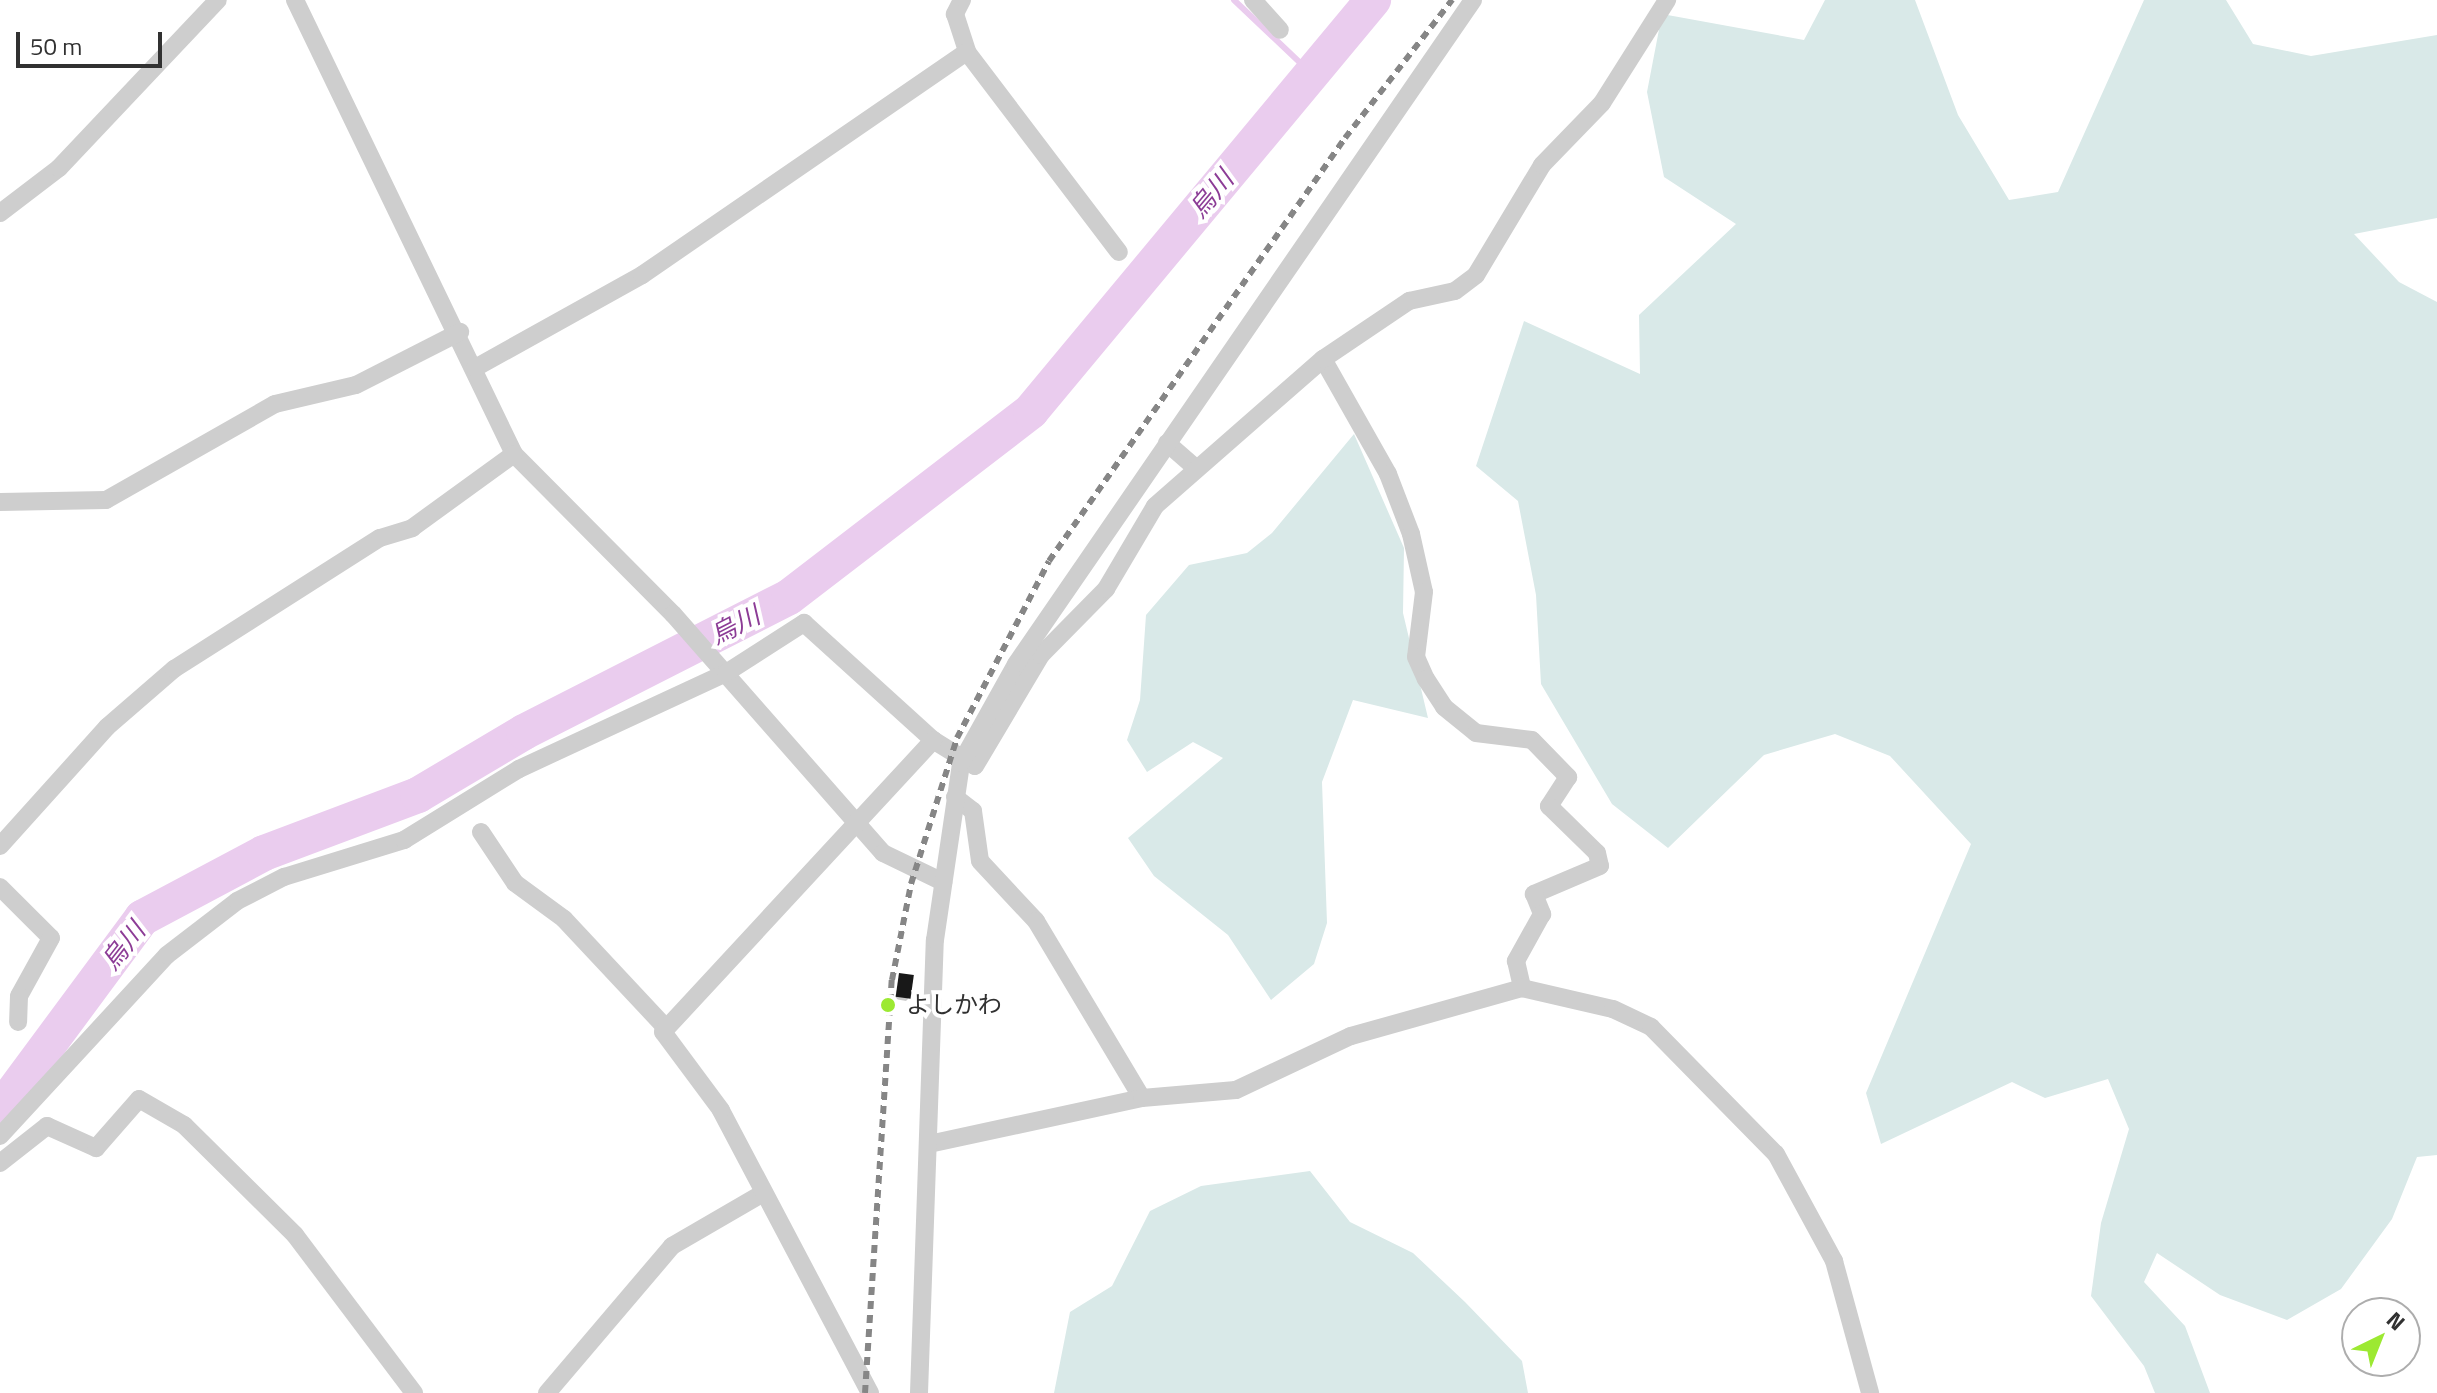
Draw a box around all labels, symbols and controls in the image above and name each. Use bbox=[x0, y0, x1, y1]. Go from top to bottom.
scale bar bbox=[20, 16, 166, 66]
text: 50 m bbox=[30, 28, 82, 64]
water label: 烏川 bbox=[1182, 164, 1240, 224]
water label: 烏川 bbox=[705, 599, 765, 651]
water label: 烏川 bbox=[95, 916, 151, 976]
place label: よしかわ bbox=[906, 991, 1002, 1019]
marker: よしかわ bbox=[877, 994, 899, 1016]
north arrow bbox=[2341, 1297, 2421, 1377]
text: N bbox=[2379, 1303, 2413, 1339]

